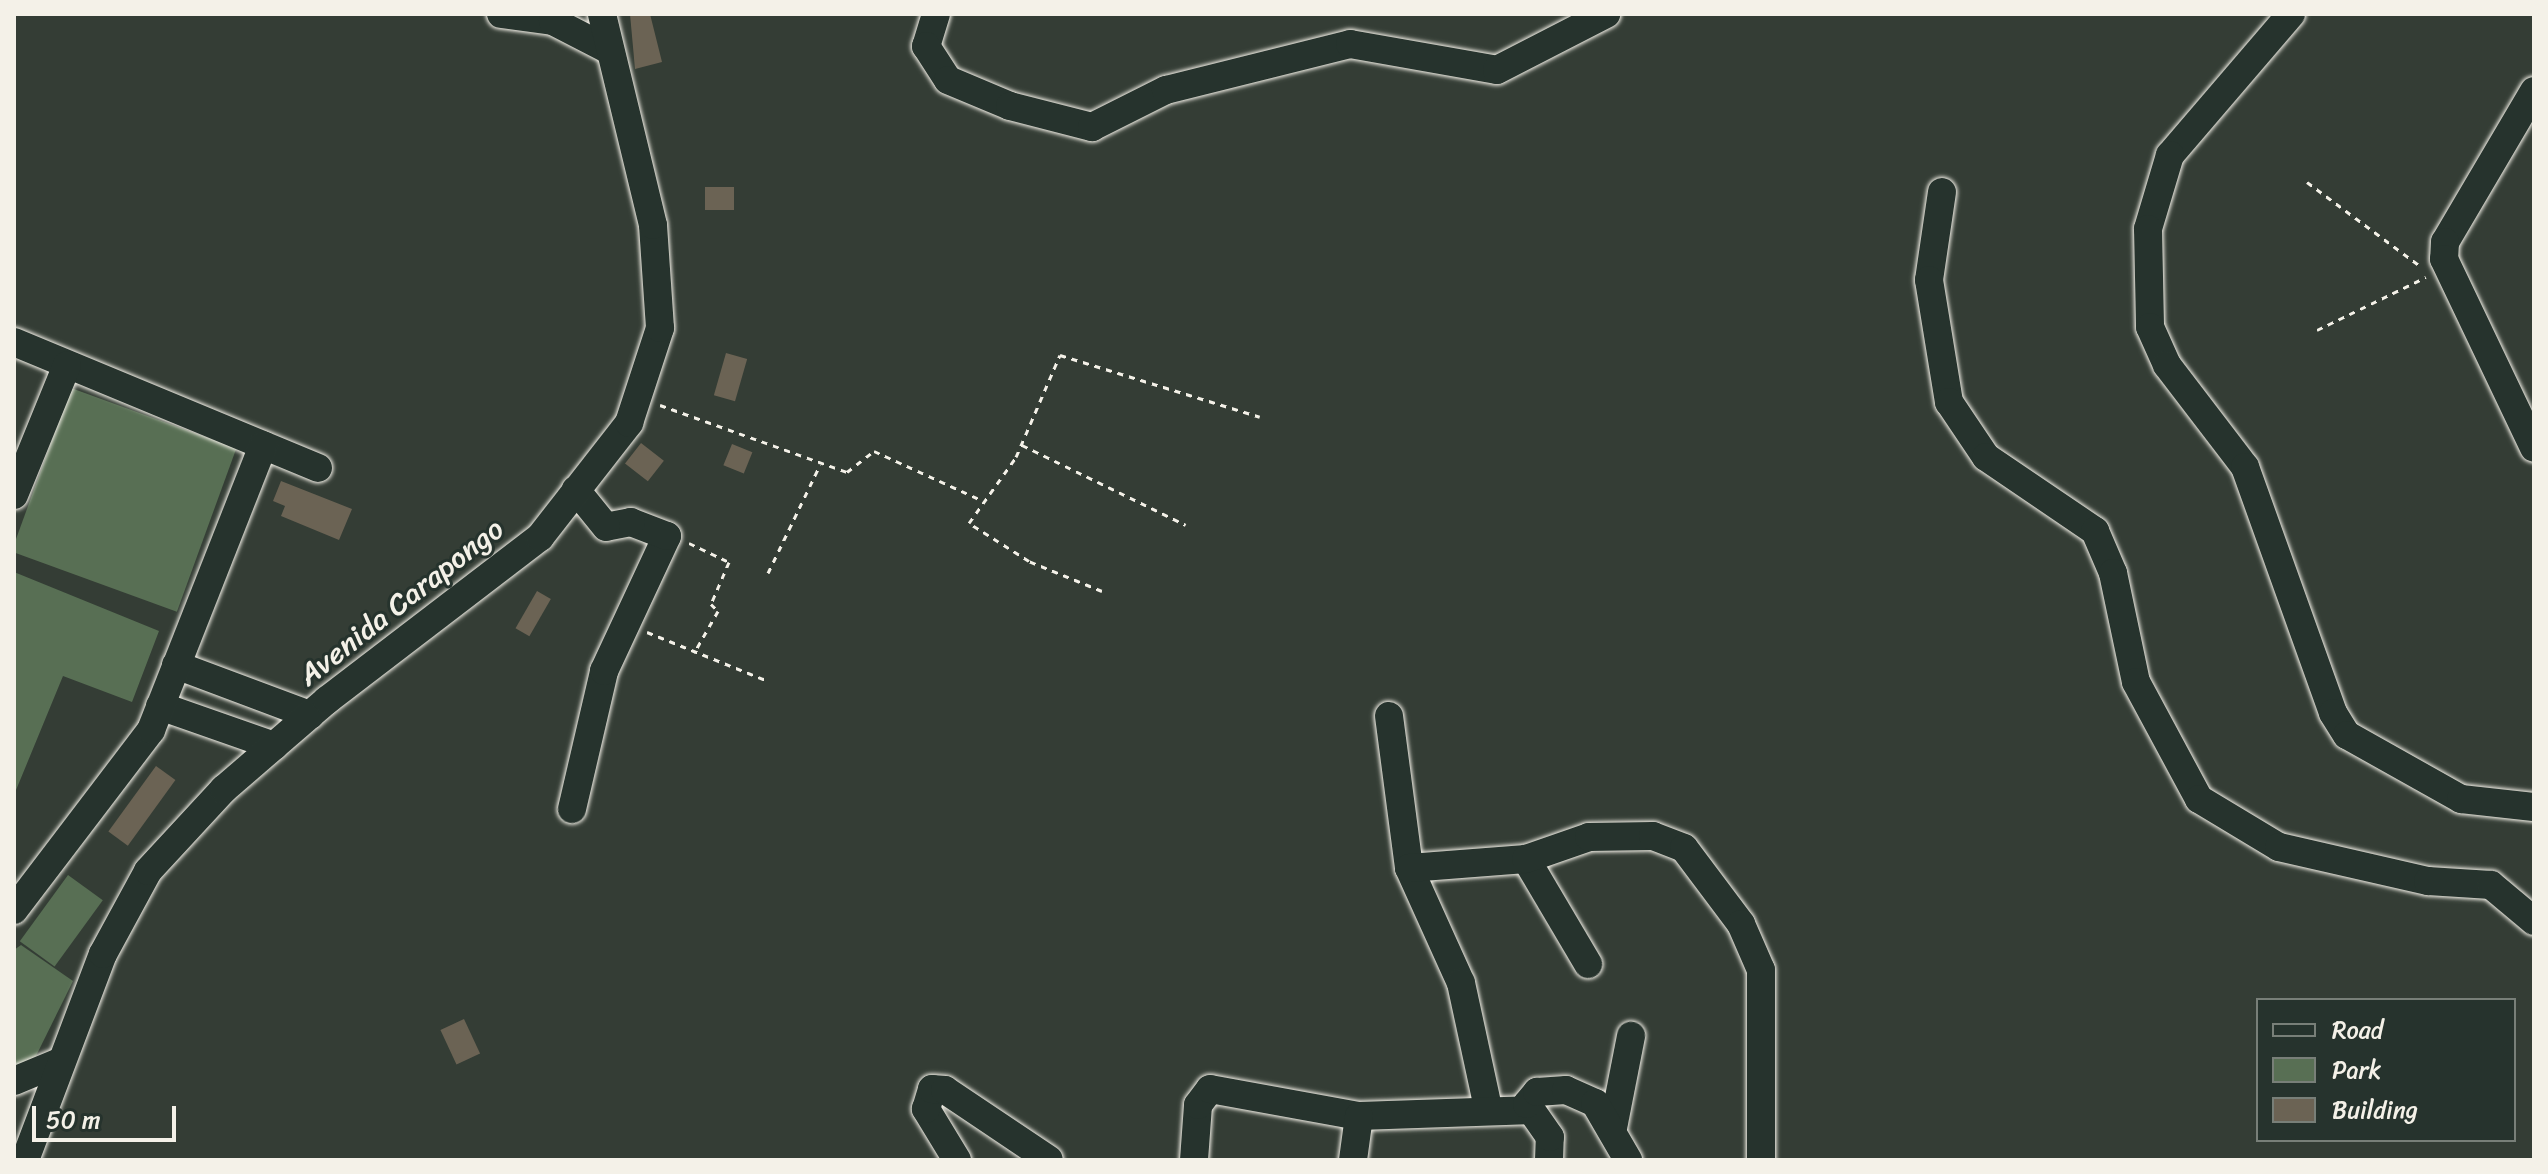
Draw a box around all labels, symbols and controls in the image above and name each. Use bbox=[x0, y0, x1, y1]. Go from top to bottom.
street label: Avenida Carapongo bbox=[291, 511, 511, 693]
legend bbox=[2256, 998, 2516, 1142]
text: Road bbox=[2332, 1009, 2383, 1051]
text: Park bbox=[2332, 1049, 2381, 1091]
text: Building bbox=[2332, 1089, 2418, 1131]
scale bar bbox=[36, 1090, 180, 1140]
text: 50 m bbox=[46, 1099, 101, 1141]

